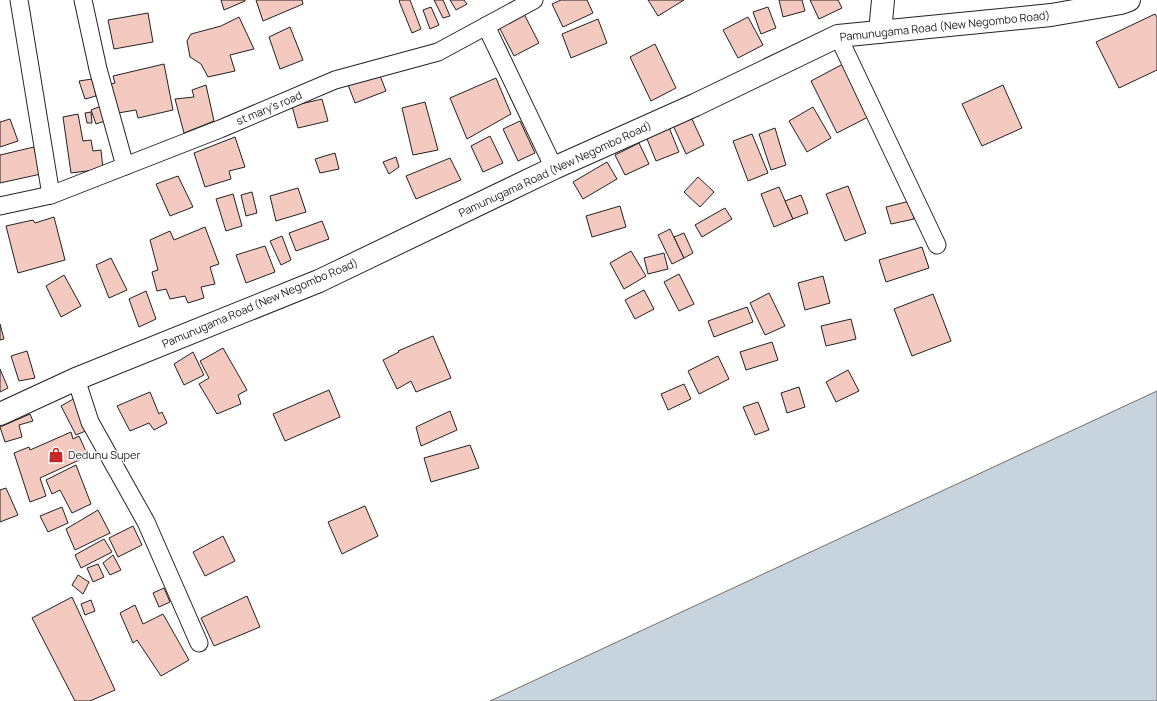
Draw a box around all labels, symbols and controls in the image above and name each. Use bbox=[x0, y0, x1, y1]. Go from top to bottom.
street label: Pamunugama Road (New Negombo Road) bbox=[839, 7, 1051, 44]
street label: st mary's road bbox=[234, 87, 304, 128]
street label: Pamunugama Road (New Negombo Road) bbox=[456, 117, 654, 220]
street label: Pamunugama Road (New Negombo Road) bbox=[160, 254, 360, 351]
shop icon: Dedunu Super bbox=[47, 446, 65, 464]
place label: Dedunu Super bbox=[68, 447, 140, 462]

